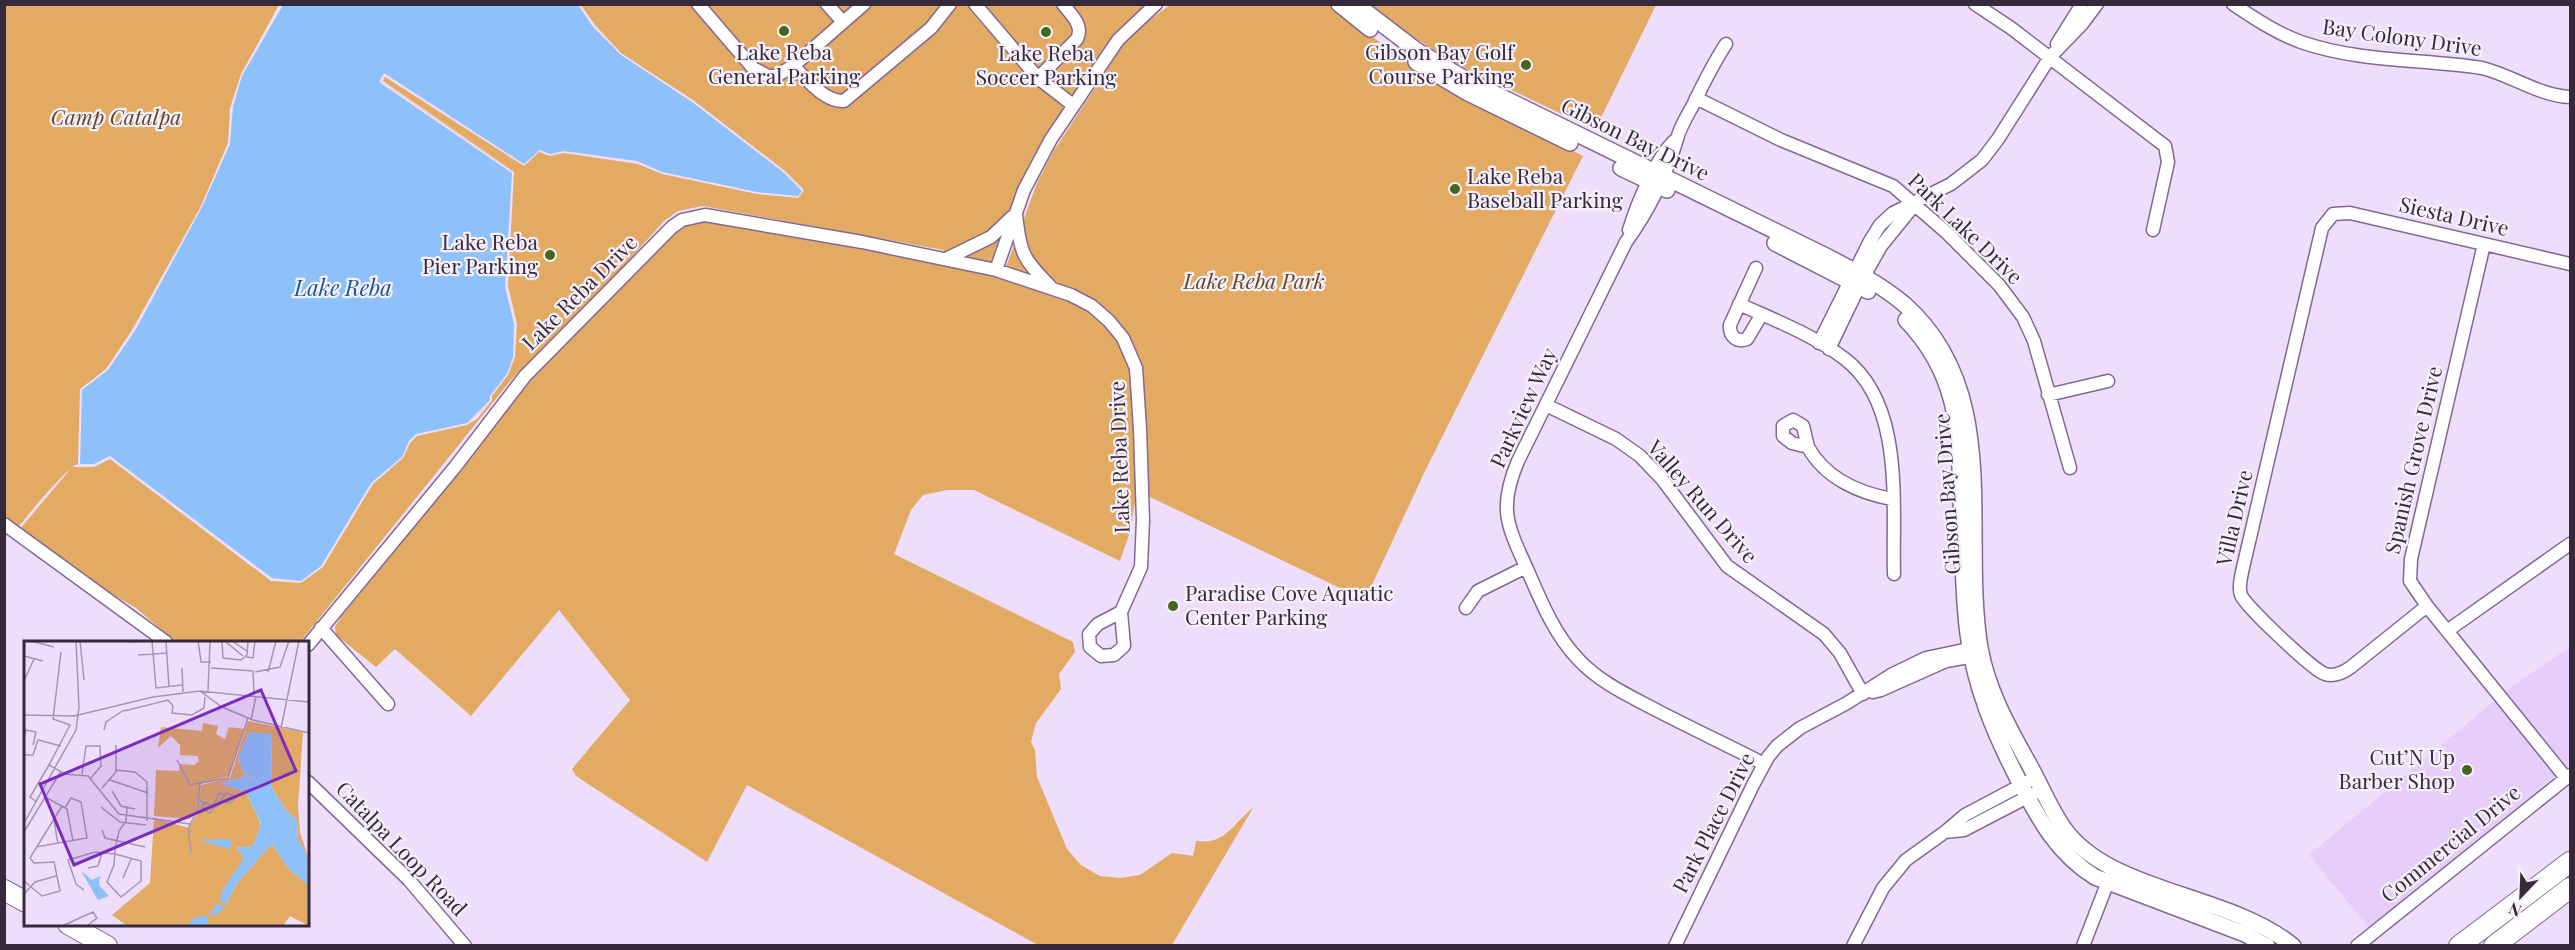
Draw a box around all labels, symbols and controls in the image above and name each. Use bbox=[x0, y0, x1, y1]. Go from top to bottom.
street label: Bay Colony Drive bbox=[2321, 11, 2484, 61]
marker: Lake Reba General Parking bbox=[777, 24, 791, 38]
marker: Lake Reba Soccer Parking bbox=[1039, 25, 1053, 39]
place label: Lake Reba General Parking bbox=[708, 37, 860, 89]
place label: Gibson Bay Golf Course Parking bbox=[1365, 37, 1516, 89]
place label: Lake Reba Soccer Parking bbox=[976, 38, 1116, 90]
marker: Gibson Bay Golf Course Parking bbox=[1519, 58, 1533, 72]
street label: Gibson Bay Drive bbox=[1557, 90, 1715, 186]
park label: Camp Catalpa bbox=[51, 102, 181, 130]
place label: Lake Reba Baseball Parking bbox=[1467, 161, 1623, 213]
street label: Park Lake Drive bbox=[1903, 166, 2030, 289]
marker: Lake Reba Baseball Parking bbox=[1448, 182, 1462, 196]
street label: Siesta Drive bbox=[2397, 189, 2512, 241]
place label: Lake Reba Pier Parking bbox=[422, 227, 539, 279]
street label: Lake Reba Drive bbox=[515, 228, 642, 355]
marker: Lake Reba Pier Parking bbox=[543, 248, 557, 262]
park label: Lake Reba Park bbox=[1182, 266, 1325, 294]
water label: Lake Reba bbox=[293, 272, 392, 302]
street label: Parkview Way bbox=[1482, 342, 1562, 472]
street label: Spanish Grove Drive bbox=[2377, 363, 2447, 556]
street label: Lake Reba Drive bbox=[1101, 380, 1135, 534]
street label: Gibson Bay Drive bbox=[1926, 413, 1966, 576]
street label: Valley Run Drive bbox=[1641, 432, 1765, 568]
street label: Villa Drive bbox=[2208, 467, 2258, 569]
place label: Paradise Cove Aquatic Center Parking bbox=[1185, 578, 1394, 630]
marker: Paradise Cove Aquatic Center Parking bbox=[1166, 599, 1180, 613]
inset map bbox=[24, 641, 309, 926]
place label: Cut’N Up Barber Shop bbox=[2339, 742, 2455, 794]
street label: Park Place Drive bbox=[1665, 747, 1760, 897]
marker: Cut’N Up Barber Shop bbox=[2460, 763, 2474, 777]
street label: Catalpa Loop Road bbox=[331, 774, 474, 921]
street label: Commercial Drive bbox=[2374, 777, 2525, 908]
north arrow bbox=[2491, 866, 2551, 926]
text: N bbox=[2505, 898, 2524, 922]

